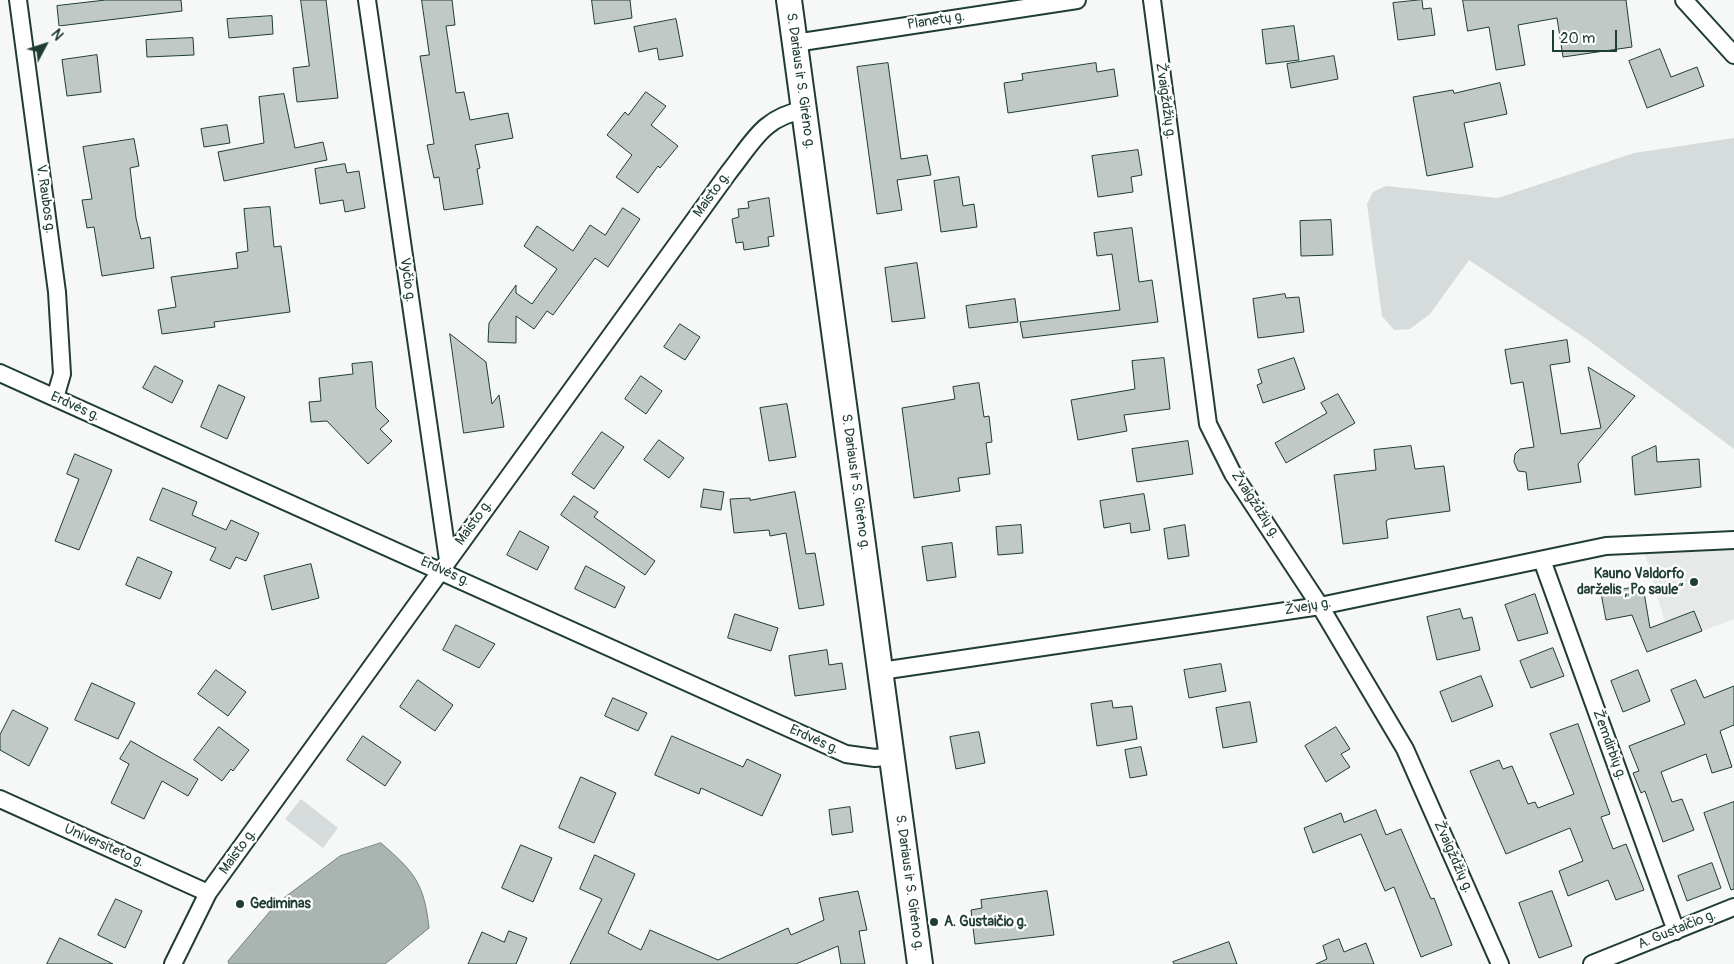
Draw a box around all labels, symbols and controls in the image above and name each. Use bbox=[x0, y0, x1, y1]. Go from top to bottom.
street label: Planetų g. bbox=[906, 8, 966, 34]
street label: S. Dariaus ir S. Girėno g. bbox=[782, 12, 818, 150]
north arrow bbox=[20, 20, 70, 70]
scale bar bbox=[1554, 20, 1619, 52]
text: N bbox=[47, 26, 66, 44]
text: 20 m bbox=[1560, 29, 1595, 48]
street label: Žvaigždžių g. bbox=[1151, 62, 1179, 140]
street label: V. Raubos g. bbox=[32, 163, 58, 235]
street label: Maisto g. bbox=[690, 169, 734, 221]
street label: Vyčio g. bbox=[396, 257, 418, 303]
street label: Erdvės g. bbox=[48, 389, 102, 425]
street label: S. Dariaus ir S. Girėno g. bbox=[837, 413, 873, 551]
street label: Žvaigždžių g. bbox=[1227, 468, 1283, 542]
street label: Maisto g. bbox=[452, 497, 496, 549]
street label: Erdvės g. bbox=[418, 554, 472, 590]
place label: Kauno Valdorfo darželis „Po saule“ bbox=[1577, 566, 1684, 598]
marker: Kauno Valdorfo darželis „Po saule“ bbox=[1688, 576, 1700, 588]
street label: Žvejų g. bbox=[1284, 595, 1332, 619]
street label: Žemdirbių g. bbox=[1589, 708, 1629, 782]
street label: Erdvės g. bbox=[787, 722, 841, 758]
street label: S. Dariaus ir S. Girėno g. bbox=[891, 814, 927, 952]
street label: Žvaigždžių g. bbox=[1430, 819, 1476, 895]
street label: Universiteto g. bbox=[61, 821, 147, 871]
street label: Maisto g. bbox=[216, 826, 260, 878]
place label: Gediminas bbox=[250, 896, 311, 912]
marker: Gediminas bbox=[234, 898, 246, 910]
street label: A. Gustaičio g. bbox=[1635, 907, 1719, 953]
place label: A. Gustaičio g. bbox=[944, 914, 1027, 930]
marker: A. Gustaičio g. bbox=[928, 916, 940, 928]

